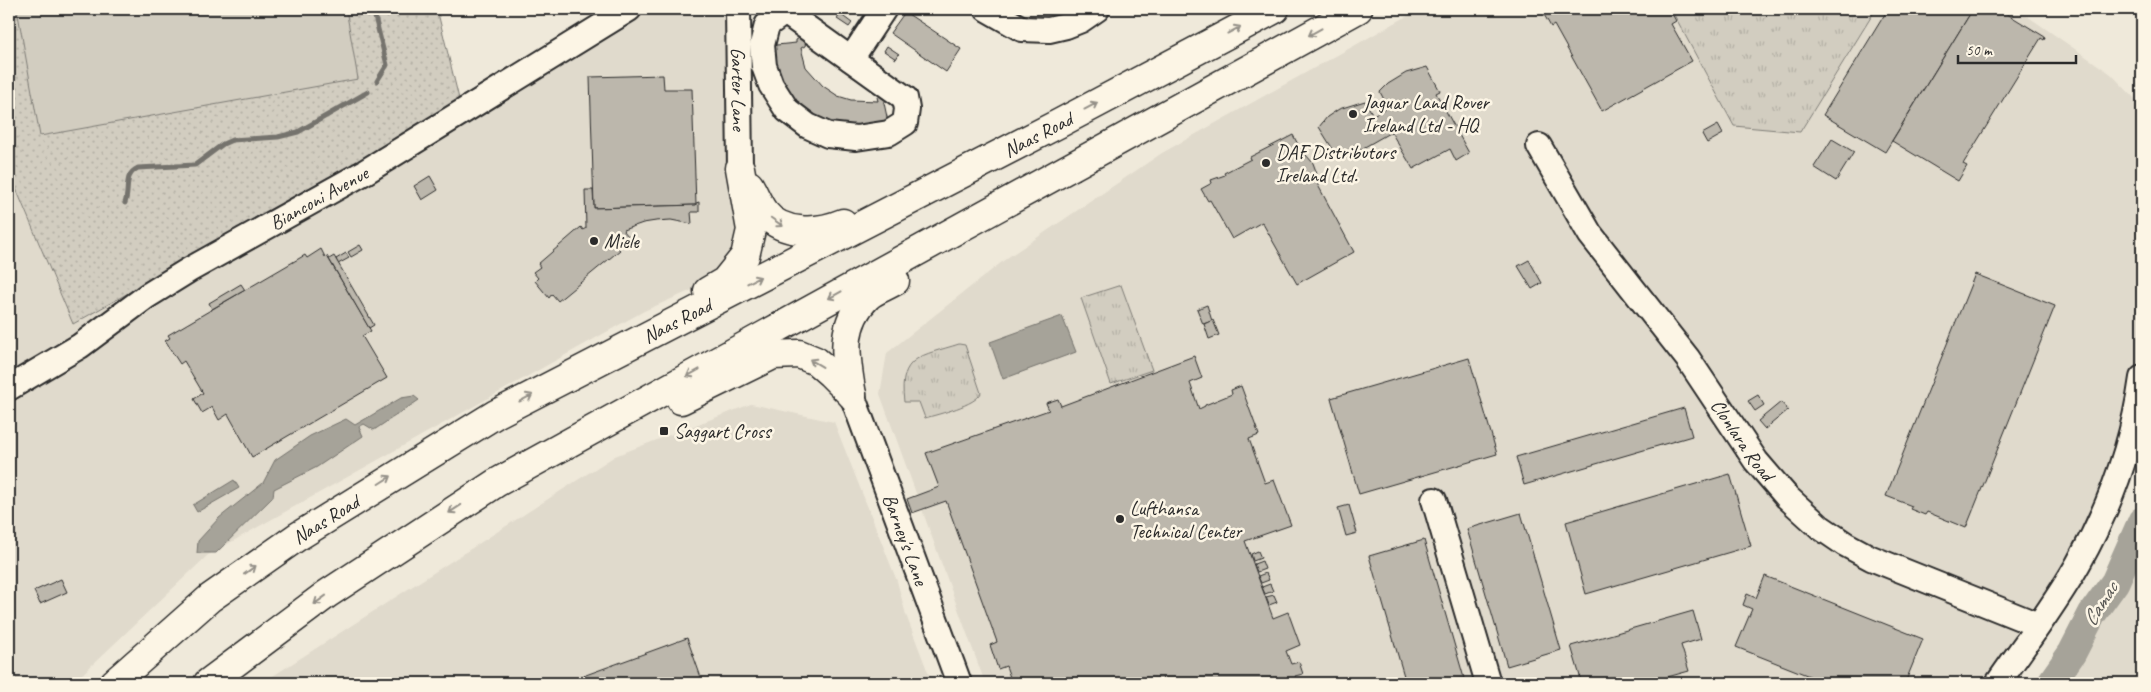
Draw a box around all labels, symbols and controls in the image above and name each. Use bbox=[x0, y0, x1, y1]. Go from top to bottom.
one-way arrow bbox=[1227, 25, 1242, 35]
one-way arrow bbox=[1308, 28, 1323, 37]
scale bar bbox=[1958, 32, 2076, 64]
text: 50 m bbox=[1966, 41, 1993, 60]
street label: Garter Lane bbox=[725, 47, 752, 132]
place label: Jaguar Land Rover Ireland Ltd - HQ bbox=[1362, 90, 1490, 138]
one-way arrow bbox=[1083, 101, 1098, 110]
street label: Naas Road bbox=[999, 105, 1079, 163]
marker: Jaguar Land Rover Ireland Ltd - HQ bbox=[1347, 108, 1359, 120]
place label: DAF Distributors Ireland Ltd. bbox=[1276, 140, 1397, 188]
marker: DAF Distributors Ireland Ltd. bbox=[1260, 157, 1272, 169]
street label: Bianconi Avenue bbox=[265, 160, 374, 236]
one-way arrow bbox=[770, 217, 784, 227]
place label: Miele bbox=[604, 229, 640, 254]
marker: Miele bbox=[588, 235, 600, 247]
one-way arrow bbox=[746, 275, 761, 284]
one-way arrow bbox=[828, 290, 843, 300]
street label: Naas Road bbox=[638, 292, 719, 349]
one-way arrow bbox=[809, 357, 823, 367]
one-way arrow bbox=[686, 369, 701, 379]
one-way arrow bbox=[518, 393, 533, 403]
street label: Clonlara Road bbox=[1705, 394, 1781, 488]
place label: Saggart Cross bbox=[674, 419, 773, 444]
marker: Saggart Cross bbox=[658, 425, 670, 437]
one-way arrow bbox=[378, 475, 392, 485]
street label: Naas Road bbox=[288, 488, 367, 550]
street label: Barney's Lane bbox=[877, 490, 934, 590]
place label: Lufthansa Technical Center bbox=[1130, 496, 1243, 544]
one-way arrow bbox=[448, 504, 462, 514]
marker: Lufthansa Technical Center bbox=[1114, 513, 1126, 525]
one-way arrow bbox=[243, 565, 257, 575]
water label: Camac bbox=[2077, 575, 2125, 631]
one-way arrow bbox=[314, 594, 327, 605]

